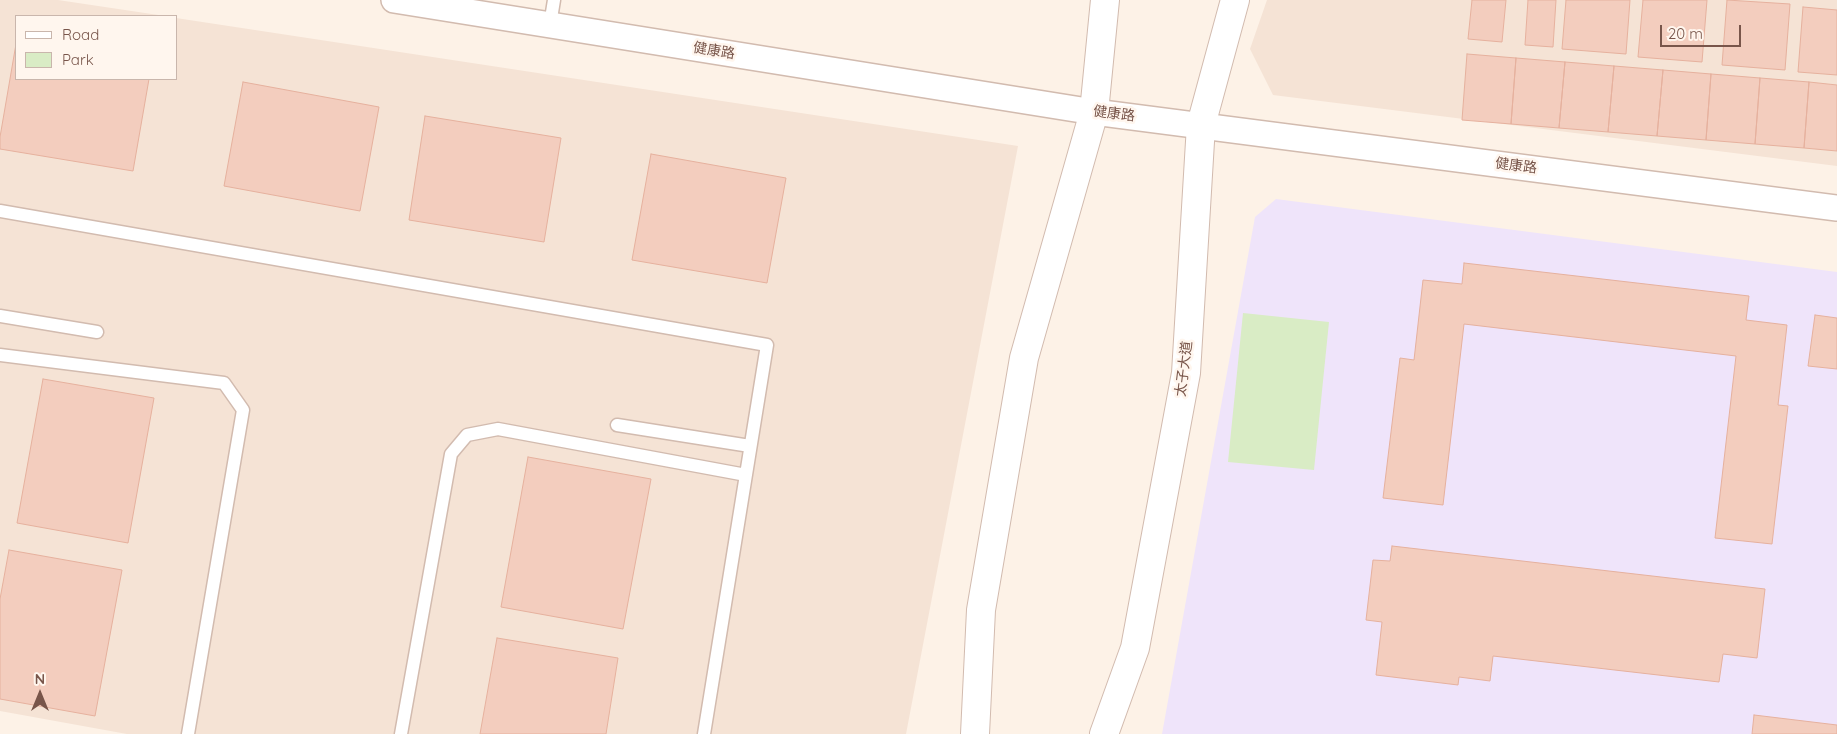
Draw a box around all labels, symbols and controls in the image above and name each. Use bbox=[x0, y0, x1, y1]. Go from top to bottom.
legend bbox=[15, 15, 178, 80]
scale bar bbox=[1662, 15, 1743, 47]
text: 20 m bbox=[1668, 24, 1703, 43]
text: Road bbox=[62, 25, 99, 44]
street label: 健康路 bbox=[692, 39, 736, 63]
text: Park bbox=[62, 50, 94, 69]
street label: 健康路 bbox=[1092, 103, 1136, 125]
street label: 健康路 bbox=[1494, 155, 1538, 177]
street label: 太子大道 bbox=[1172, 340, 1196, 398]
north arrow bbox=[15, 669, 65, 719]
text: N bbox=[35, 670, 45, 688]

